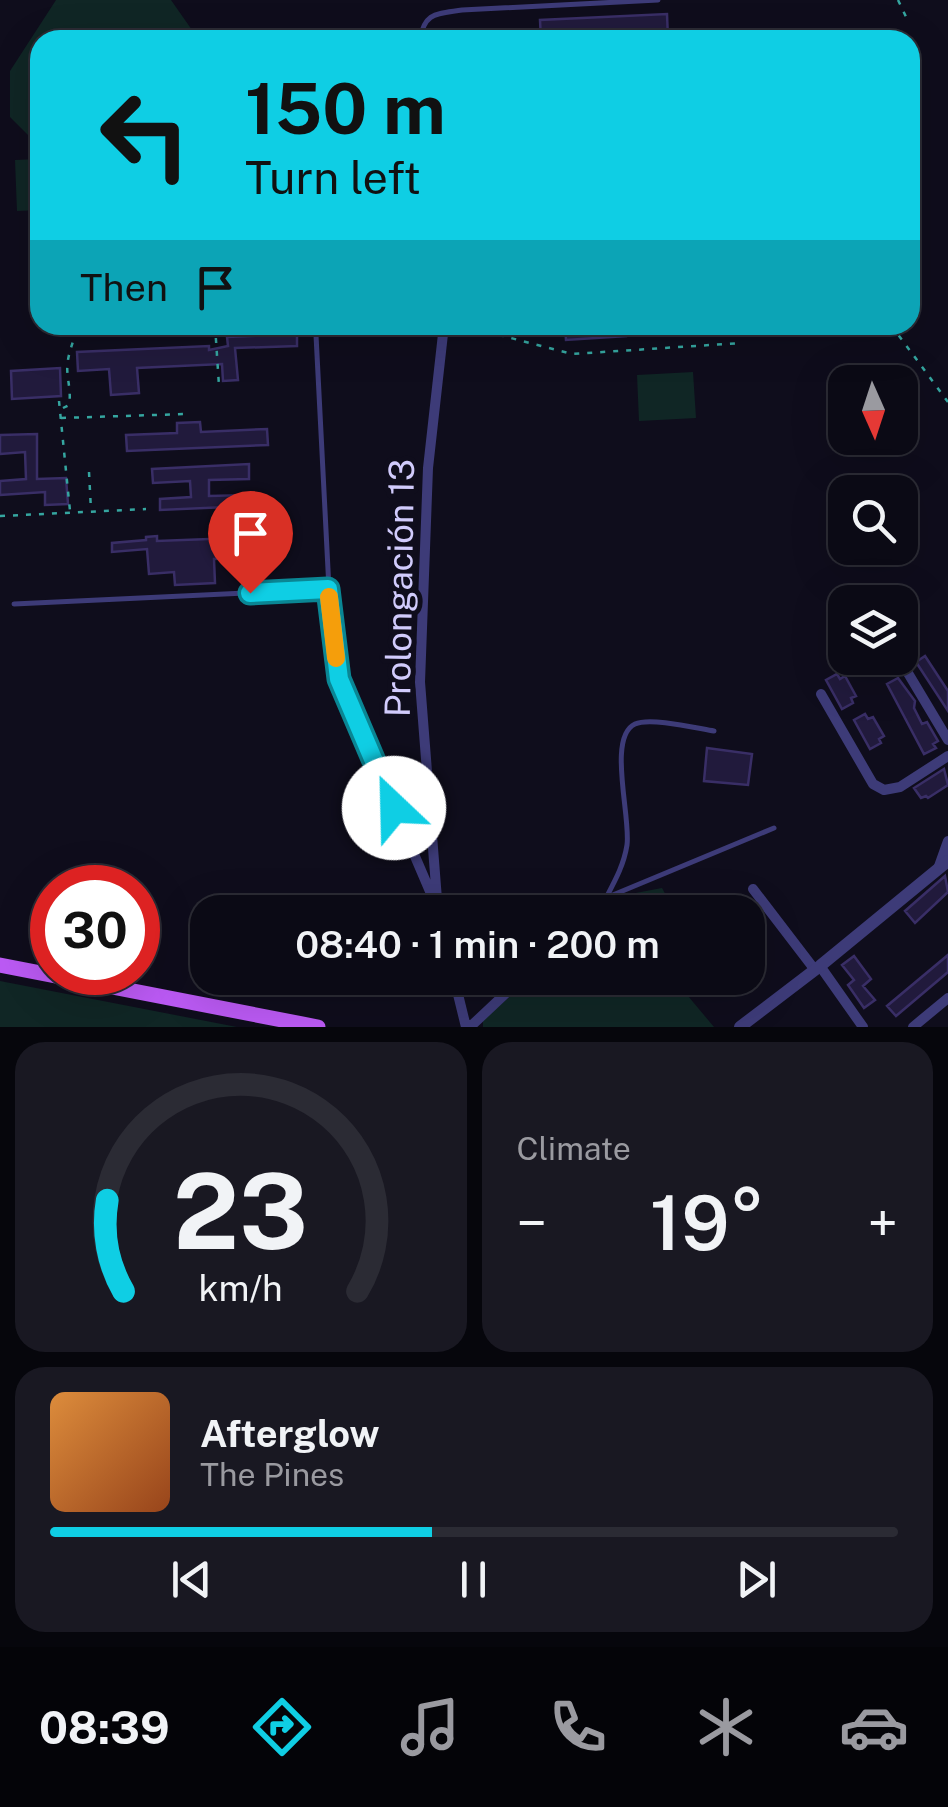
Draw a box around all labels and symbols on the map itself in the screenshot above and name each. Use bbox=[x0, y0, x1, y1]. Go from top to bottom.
north arrow bbox=[828, 365, 918, 455]
street label: Prolongación 13 bbox=[377, 459, 422, 717]
pin bbox=[208, 491, 293, 594]
position arrow bbox=[342, 756, 446, 860]
speed limit sign: 30 bbox=[30, 865, 160, 995]

